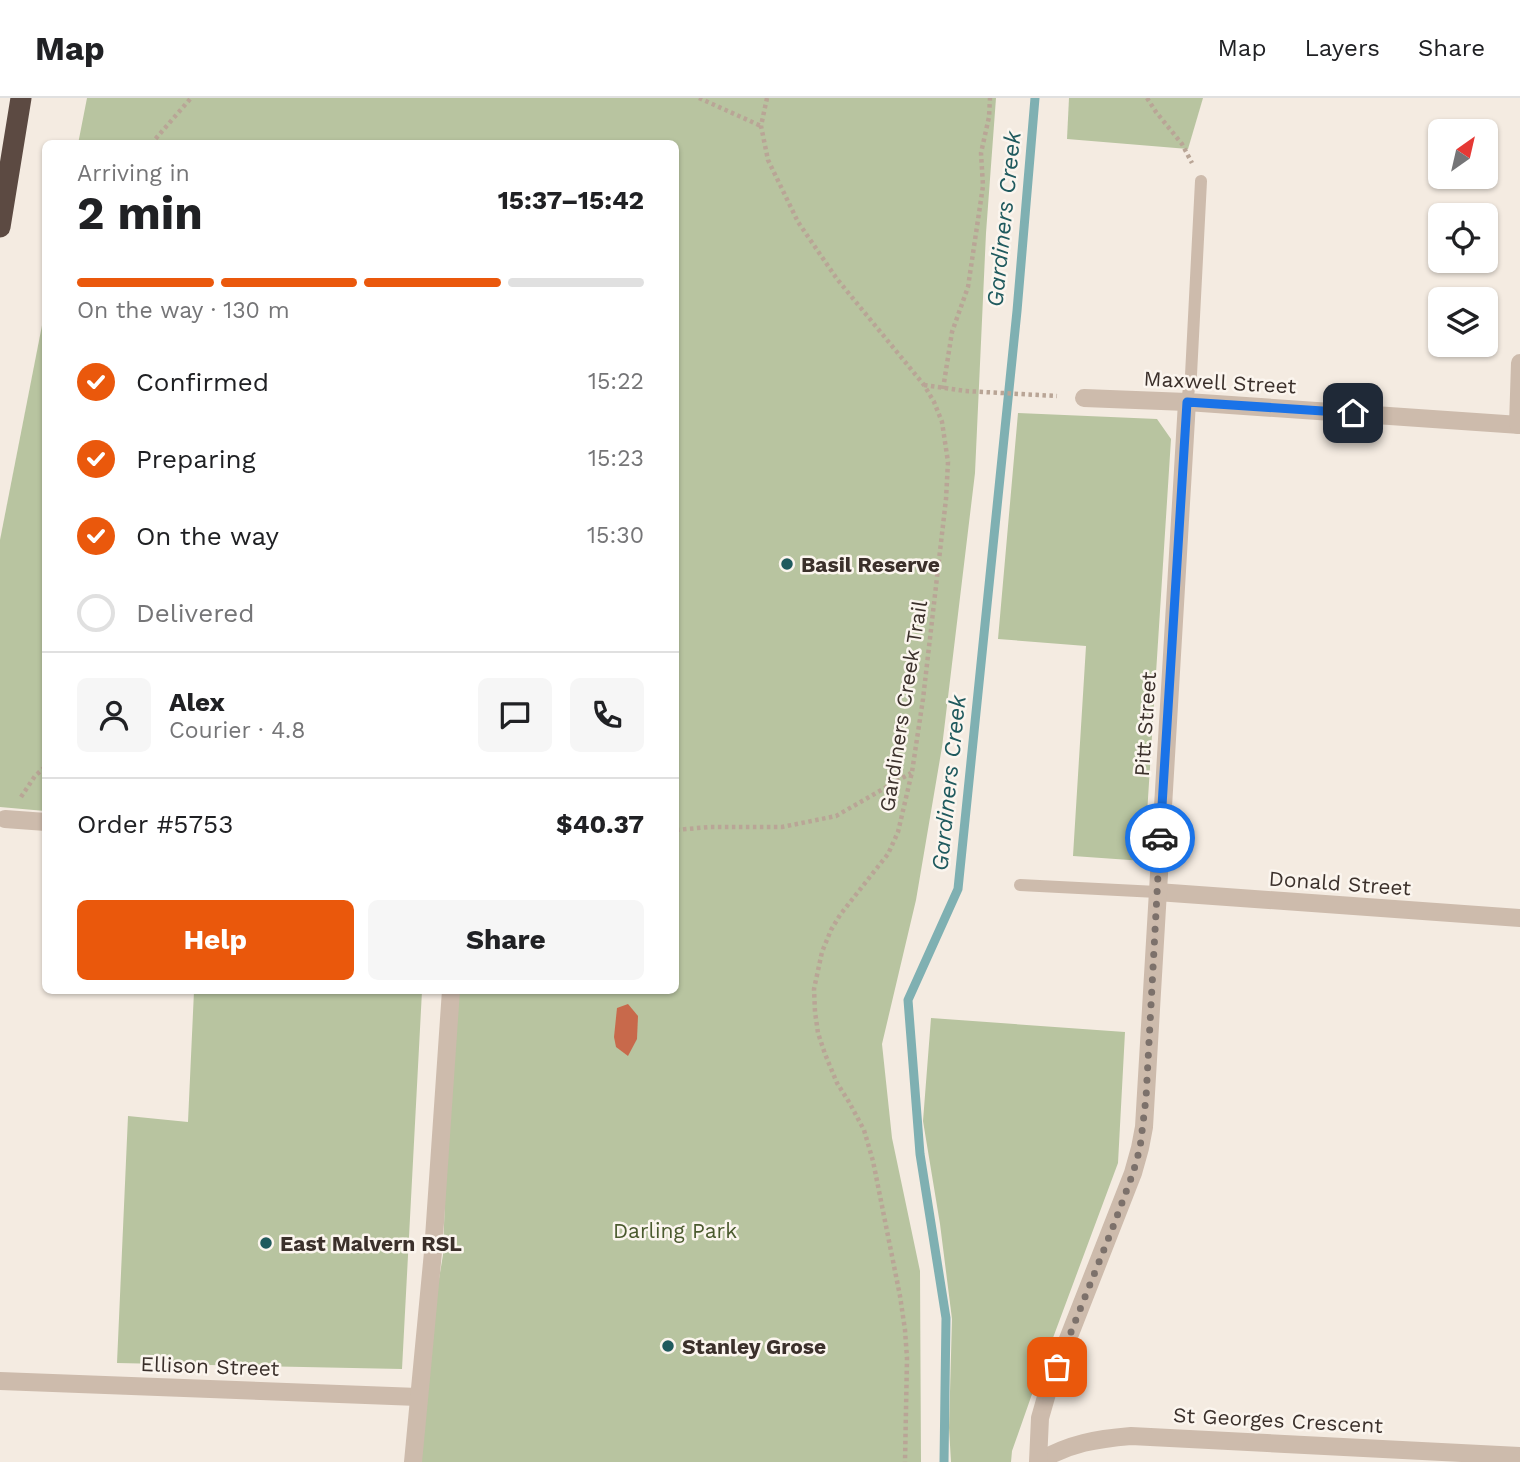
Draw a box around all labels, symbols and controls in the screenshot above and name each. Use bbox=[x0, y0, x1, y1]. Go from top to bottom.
text: Map bbox=[35, 29, 105, 68]
text: Map bbox=[1218, 34, 1266, 62]
text: Layers bbox=[1304, 34, 1380, 62]
text: Share bbox=[1418, 34, 1485, 62]
north arrow bbox=[1428, 119, 1498, 189]
map controls bbox=[1428, 119, 1498, 357]
water label: Gardiners Creek bbox=[981, 128, 1027, 308]
text: Arriving in bbox=[77, 160, 190, 187]
text: 15:37–15:42 bbox=[498, 185, 644, 215]
text: 2 min bbox=[77, 186, 203, 240]
button: locate bbox=[1428, 203, 1498, 273]
button: layers bbox=[1428, 287, 1498, 357]
text: On the way · 130 m bbox=[77, 297, 290, 324]
icon: check bbox=[77, 363, 115, 401]
street label: Maxwell Street bbox=[1143, 366, 1297, 398]
text: Confirmed bbox=[136, 367, 269, 397]
text: 15:22 bbox=[588, 368, 644, 395]
pin bbox=[1323, 383, 1383, 443]
icon: home bbox=[1334, 394, 1372, 432]
icon: check bbox=[77, 440, 115, 478]
text: Preparing bbox=[136, 444, 256, 474]
text: 15:23 bbox=[588, 445, 644, 472]
icon: check bbox=[77, 517, 115, 555]
text: On the way bbox=[136, 521, 279, 551]
text: 15:30 bbox=[587, 522, 644, 549]
place label: Basil Reserve bbox=[801, 552, 940, 577]
marker: Basil Reserve bbox=[779, 556, 795, 572]
text: Delivered bbox=[136, 598, 255, 628]
street label: Gardiners Creek Trail bbox=[874, 598, 932, 814]
street label: Pitt Street bbox=[1129, 671, 1161, 777]
button: person bbox=[77, 678, 151, 752]
button: chat bbox=[478, 678, 552, 752]
button: phone bbox=[570, 678, 644, 752]
text: Alex bbox=[169, 687, 225, 717]
water label: Gardiners Creek bbox=[926, 692, 972, 872]
text: Courier · 4.8 bbox=[169, 717, 305, 744]
courier bbox=[1125, 803, 1195, 873]
text: Order #5753 bbox=[77, 809, 233, 839]
text: $40.37 bbox=[556, 809, 644, 839]
icon: car bbox=[1141, 819, 1179, 857]
street label: Donald Street bbox=[1268, 866, 1412, 900]
button: Help bbox=[77, 900, 354, 980]
button: Share bbox=[368, 900, 644, 980]
park label: Darling Park bbox=[613, 1218, 737, 1243]
place label: East Malvern RSL bbox=[280, 1231, 462, 1256]
marker: East Malvern RSL bbox=[258, 1235, 274, 1251]
place label: Stanley Grose bbox=[682, 1334, 826, 1359]
pin bbox=[1027, 1337, 1087, 1397]
marker: Stanley Grose bbox=[660, 1338, 676, 1354]
icon: bag bbox=[1038, 1348, 1076, 1386]
street label: Ellison Street bbox=[140, 1351, 280, 1381]
street label: St Georges Crescent bbox=[1172, 1402, 1384, 1438]

